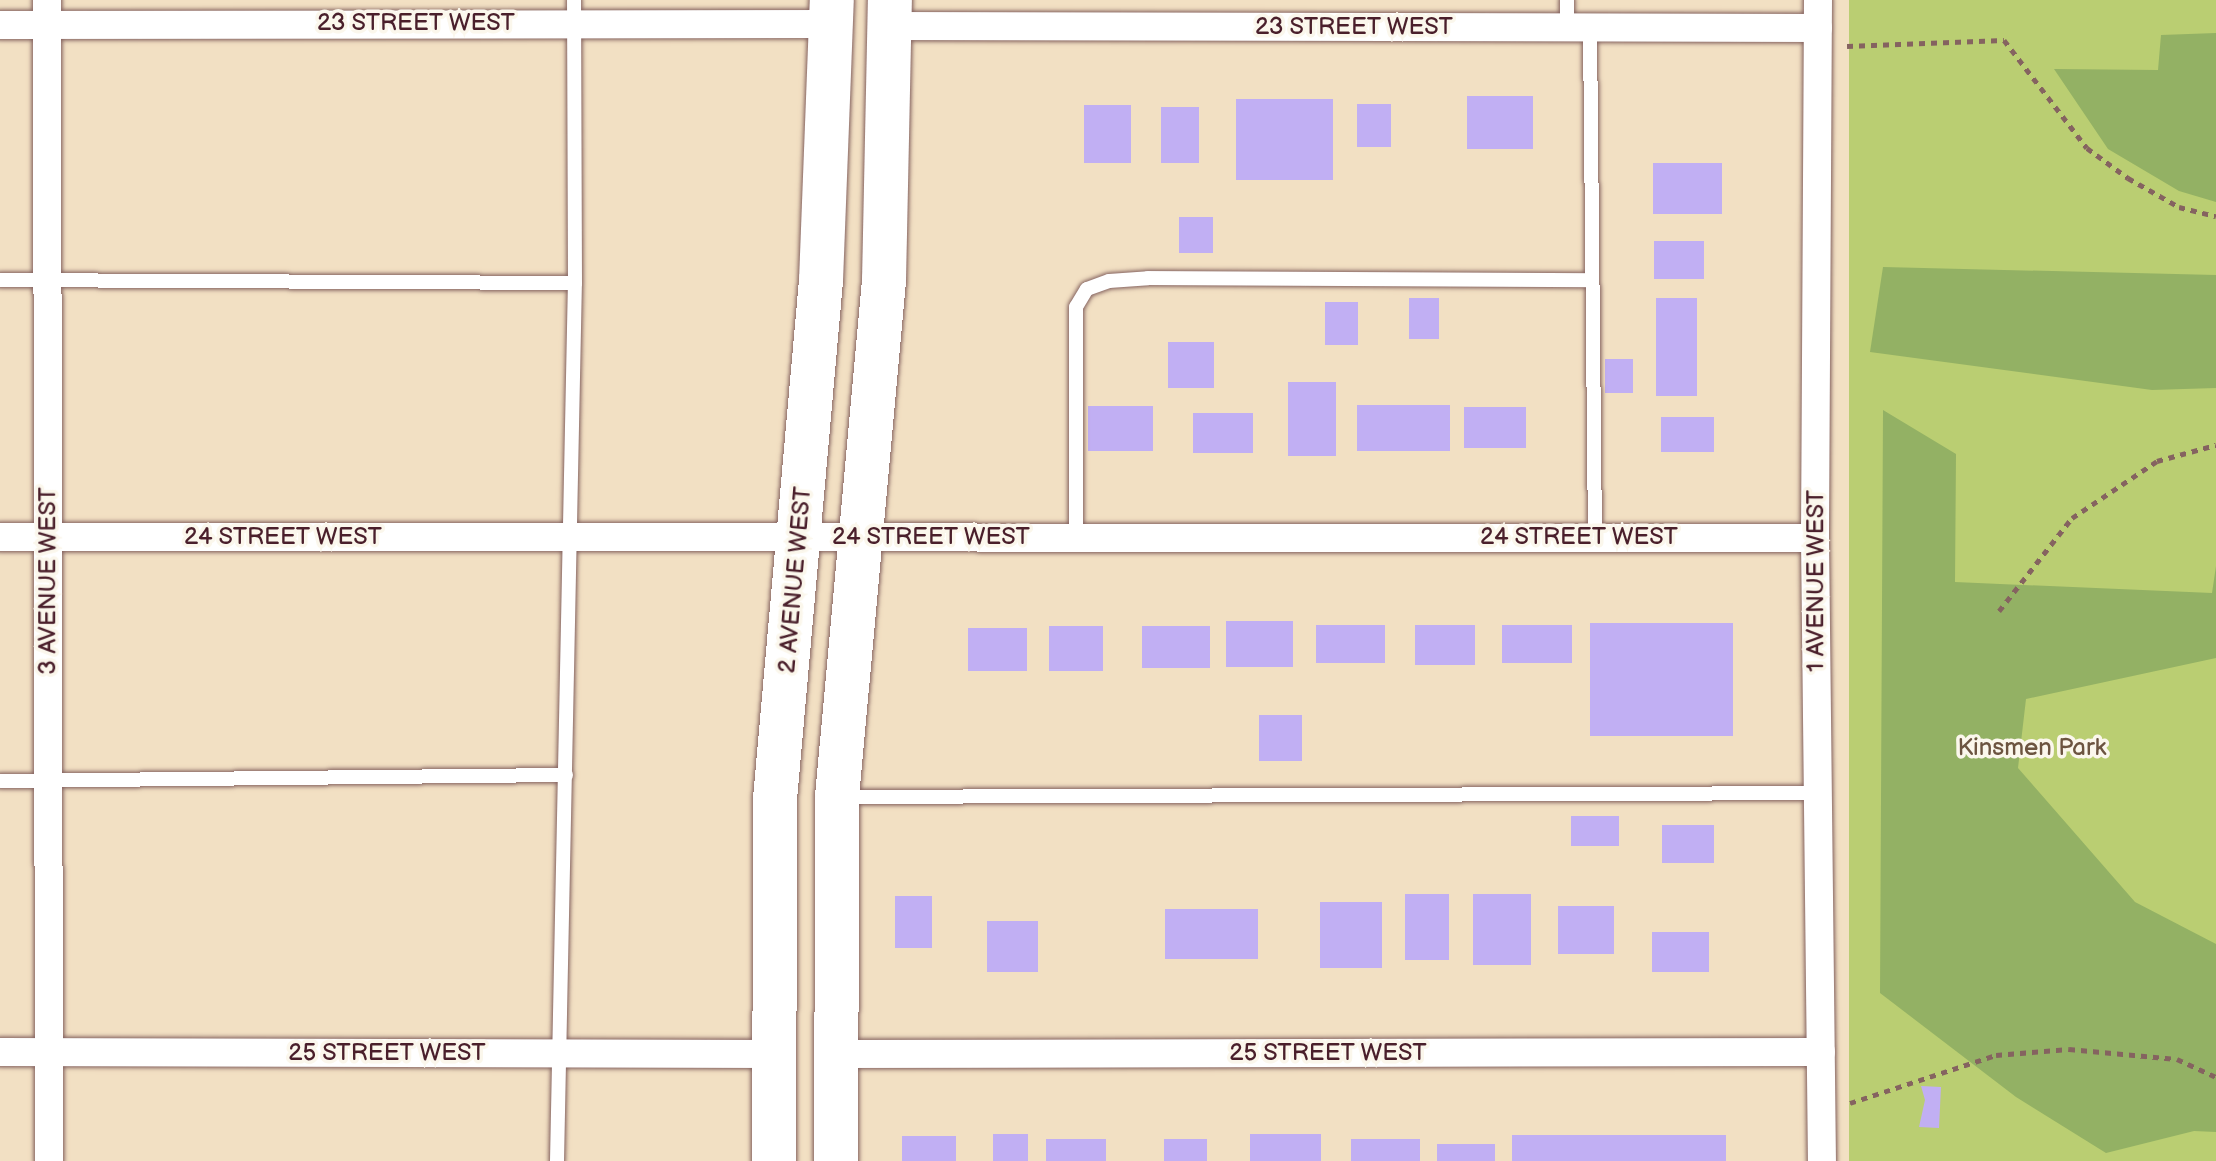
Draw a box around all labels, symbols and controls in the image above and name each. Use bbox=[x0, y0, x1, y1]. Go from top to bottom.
street label: 23 STREET WEST bbox=[316, 9, 516, 37]
street label: 23 STREET WEST bbox=[1254, 13, 1454, 41]
street label: 2 AVENUE WEST bbox=[772, 485, 818, 675]
street label: 3 AVENUE WEST bbox=[34, 487, 62, 675]
street label: 1 AVENUE WEST bbox=[1802, 489, 1830, 673]
street label: 24 STREET WEST bbox=[183, 523, 383, 551]
street label: 24 STREET WEST bbox=[831, 523, 1031, 551]
street label: 24 STREET WEST bbox=[1479, 523, 1679, 551]
park label: Kinsmen Park bbox=[1958, 734, 2106, 762]
street label: 25 STREET WEST bbox=[288, 1039, 486, 1067]
street label: 25 STREET WEST bbox=[1229, 1039, 1427, 1067]

